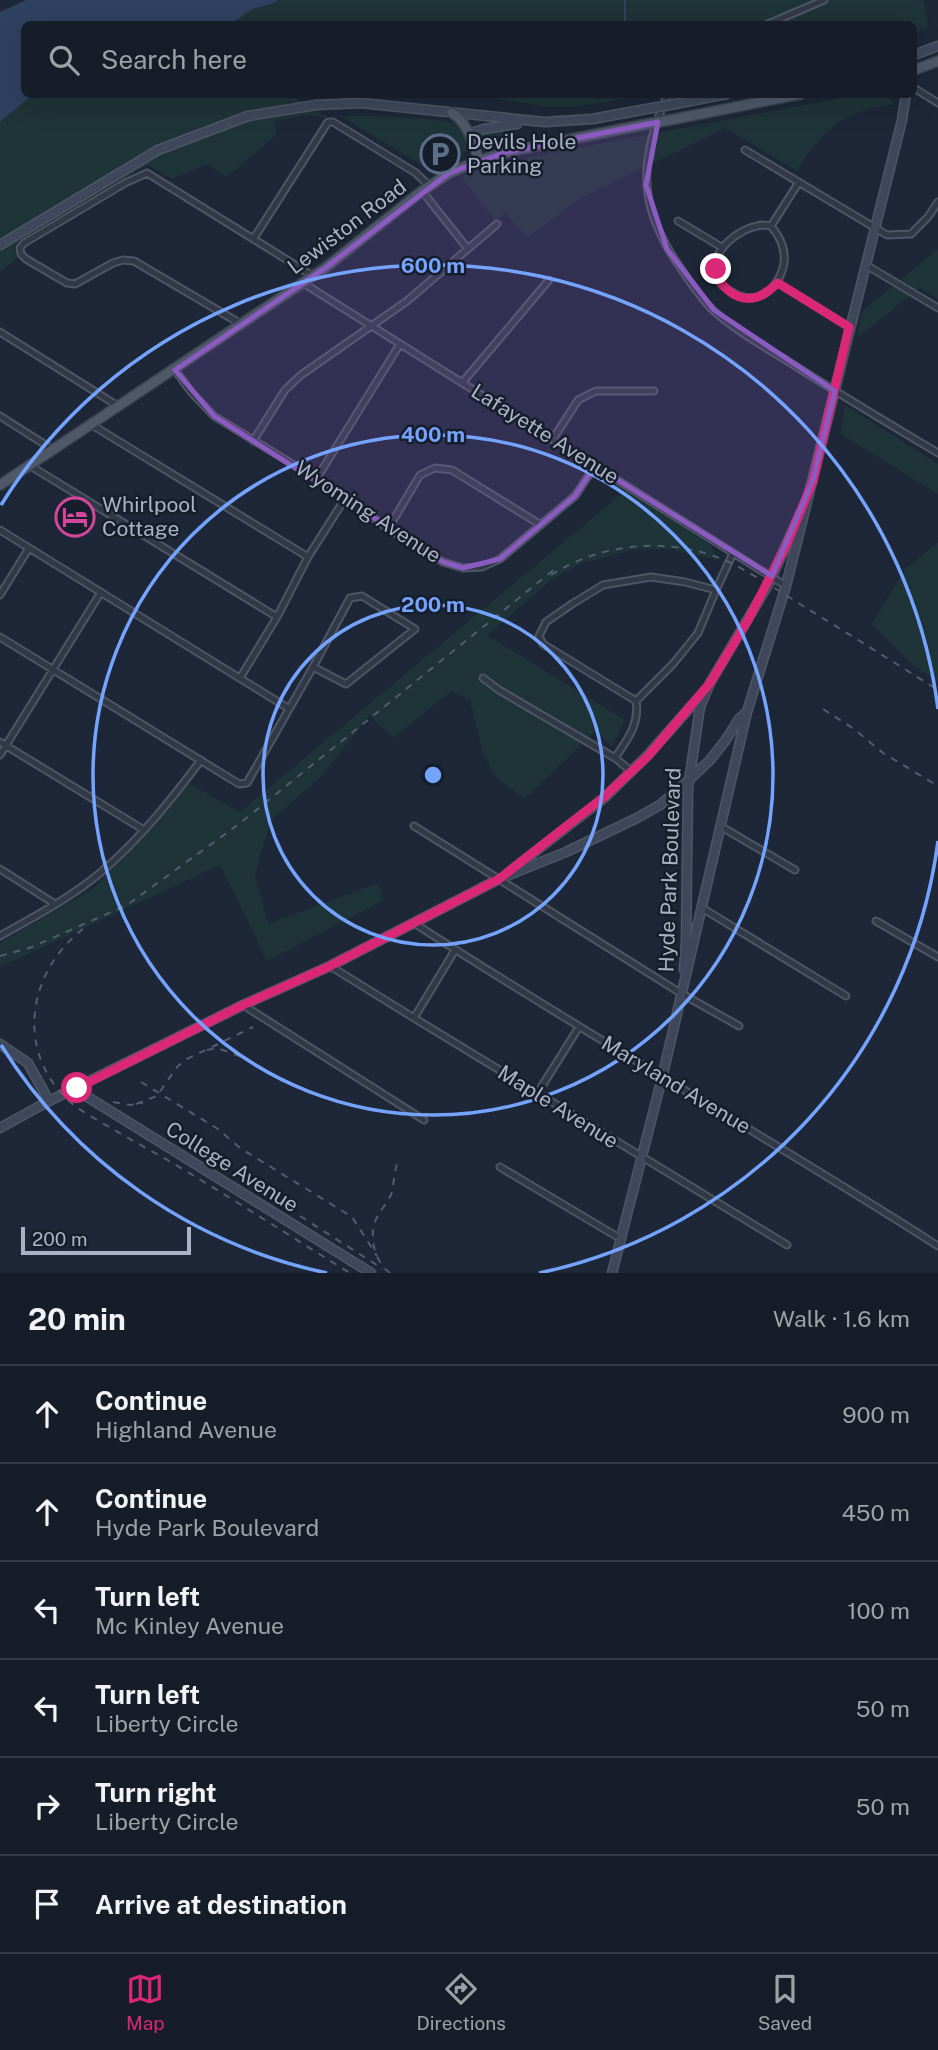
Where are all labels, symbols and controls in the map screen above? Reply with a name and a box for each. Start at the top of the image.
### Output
search box [21,21,917,98]
icon: search [45,41,83,79]
text: Search here [101,44,247,75]
place label: Devils Hole Parking [467,129,576,178]
parking icon: Devils Hole Parking [419,133,461,175]
street label: Lewiston Road [282,174,411,279]
text: 600 m [401,253,465,278]
route end [700,253,731,284]
street label: Lafayette Avenue [467,378,624,489]
text: 400 m [401,422,465,447]
street label: Wyoming Avenue [291,455,446,568]
place label: Whirlpool Cottage [102,492,197,541]
hotel icon: Whirlpool Cottage [54,496,96,538]
text: 200 m [401,592,465,617]
centre of rings [421,763,445,787]
street label: Hyde Park Boulevard [653,767,686,973]
street label: Maryland Avenue [597,1030,755,1139]
street label: Maple Avenue [493,1060,623,1154]
route start [61,1072,92,1103]
street label: College Avenue [161,1116,303,1217]
scale bar [21,1224,191,1256]
text: 200 m [32,1228,88,1250]
text: 20 min [28,1301,126,1337]
text: Walk · 1.6 km [773,1305,910,1332]
text: Continue [95,1385,207,1416]
icon: ahead [28,1395,66,1433]
text: 900 m [842,1401,910,1428]
text: Highland Avenue [95,1416,277,1443]
text: Continue [95,1483,207,1514]
icon: ahead [28,1493,66,1531]
text: 450 m [841,1499,910,1526]
text: Hyde Park Boulevard [95,1514,319,1541]
text: Turn left [95,1581,200,1612]
icon: left [28,1591,66,1629]
text: 100 m [847,1597,910,1624]
text: Mc Kinley Avenue [95,1612,284,1639]
text: Turn left [95,1679,200,1710]
icon: left [28,1689,66,1727]
text: 50 m [856,1695,910,1722]
text: Liberty Circle [95,1710,239,1737]
text: Turn right [95,1777,217,1808]
icon: right [28,1787,66,1825]
text: 50 m [856,1793,910,1820]
text: Liberty Circle [95,1808,239,1835]
icon: arrive [28,1885,66,1923]
text: Arrive at destination [95,1889,347,1920]
tab: Map [126,1970,165,2034]
tab: Directions [417,1970,506,2034]
tab: Saved [758,1970,812,2034]

